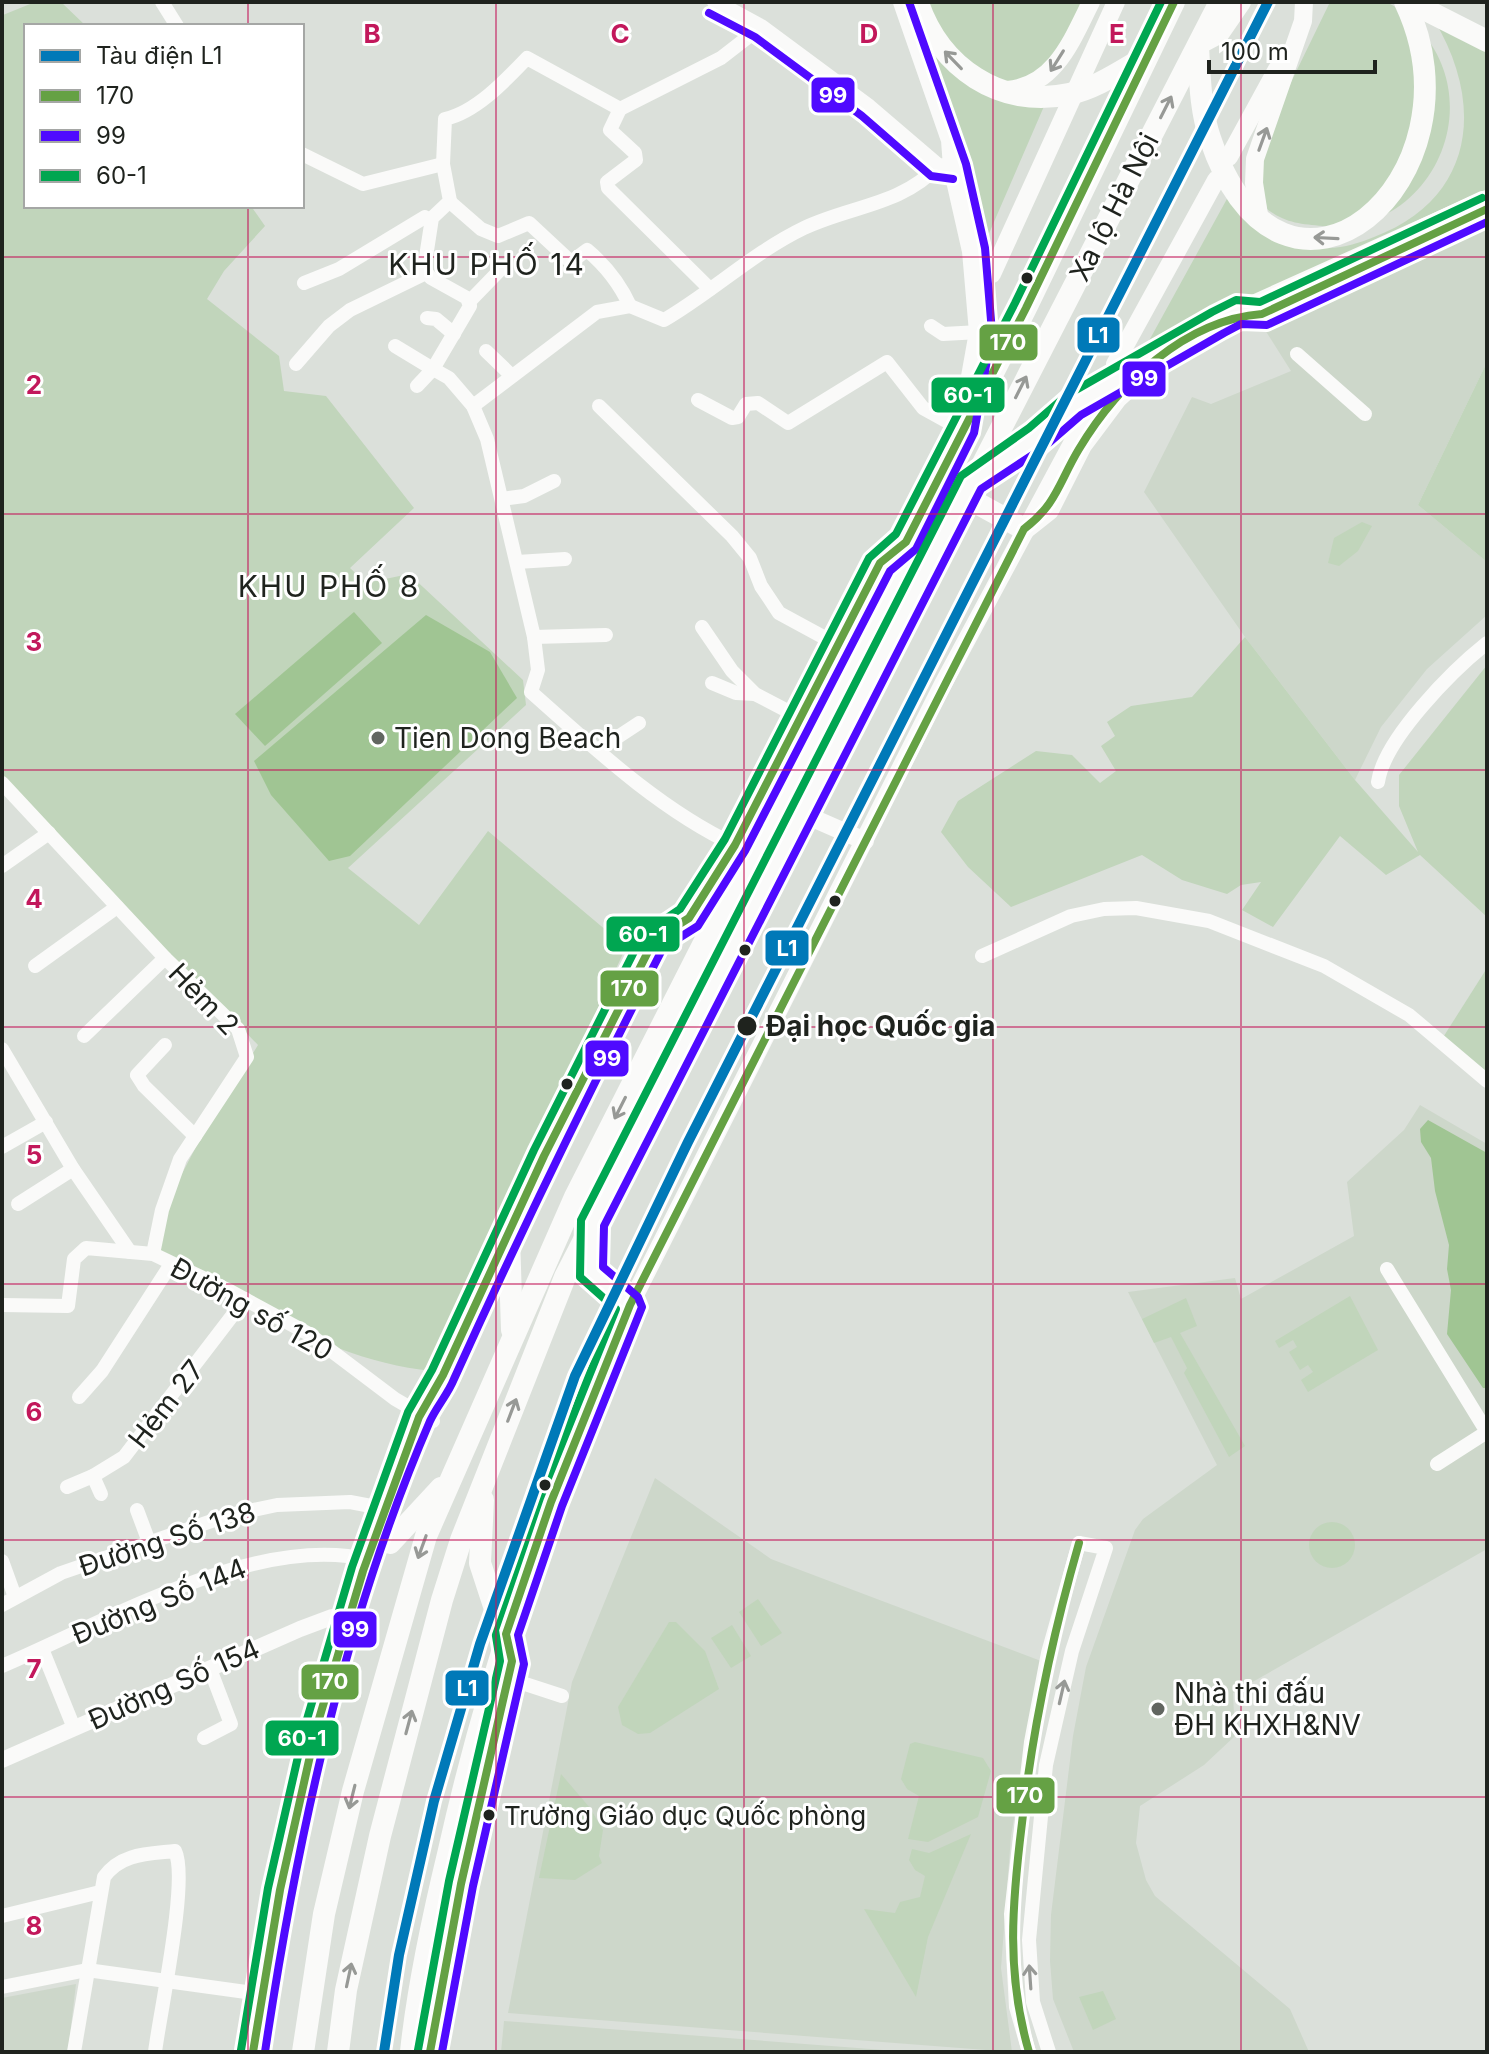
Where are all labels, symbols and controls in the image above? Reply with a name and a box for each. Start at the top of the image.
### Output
text: B [363,18,381,49]
text: C [610,18,630,49]
text: D [860,18,878,49]
text: E [1109,18,1125,49]
legend [24,24,304,208]
scale bar [1209,24,1375,74]
text: 100 m [1221,37,1289,66]
text: Tàu điện L1 [96,41,223,70]
one-way arrow [943,50,962,70]
one-way arrow [1049,50,1066,72]
line badge: 99 [810,76,856,114]
text: 170 [96,81,134,110]
text: 99 [819,82,847,108]
one-way arrow [1159,95,1175,119]
text: 99 [96,121,126,150]
street label: Xa lộ Hà Nội [1062,127,1166,287]
one-way arrow [1256,127,1271,152]
text: 60-1 [96,161,147,190]
one-way arrow [1313,230,1340,245]
district label: KHU PHỐ 14 [388,241,586,282]
unlabelled marker [1019,270,1035,286]
line badge: L1 [1076,316,1121,354]
text: L1 [1088,322,1108,348]
line badge: 170 [978,323,1039,362]
text: 170 [990,329,1026,355]
line badge: 99 [1121,360,1167,398]
text: 99 [1130,365,1158,391]
text: 2 [26,369,42,400]
line badge: 60-1 [930,376,1006,414]
one-way arrow [1013,376,1029,399]
text: 60-1 [944,382,992,408]
district label: KHU PHỐ 8 [238,563,420,604]
text: 3 [26,626,42,657]
place label: Tien Dong Beach [394,721,621,755]
marker: Tien Dong Beach [369,729,387,747]
text: 4 [25,883,43,914]
unlabelled marker [827,893,843,909]
line badge: 60-1 [605,915,681,953]
text: 60-1 [619,921,667,947]
line badge: L1 [764,929,810,967]
text: L1 [777,935,797,961]
unlabelled marker [737,942,753,958]
street label: Hẻm 2 [162,956,246,1042]
line badge: 170 [599,969,660,1008]
text: 170 [611,975,647,1001]
place label: Đại học Quốc gia [766,1009,995,1043]
marker: Đại học Quốc gia [735,1014,759,1038]
line badge: 99 [584,1039,630,1078]
text: 99 [593,1045,621,1071]
unlabelled marker [559,1076,575,1092]
one-way arrow [612,1095,628,1119]
text: 5 [26,1139,42,1170]
street label: Đường số 120 [165,1250,339,1368]
street label: Hẻm 27 [121,1353,211,1455]
text: 6 [26,1396,42,1427]
one-way arrow [506,1398,520,1423]
unlabelled marker [537,1477,553,1493]
street label: Đường Số 138 [74,1494,260,1584]
one-way arrow [414,1534,429,1559]
street label: Đường Số 144 [67,1551,251,1651]
line badge: 99 [332,1610,378,1649]
text: 99 [341,1616,369,1642]
street label: Đường Số 154 [83,1631,265,1737]
text: 7 [26,1653,42,1684]
line badge: 170 [300,1663,360,1701]
text: 170 [312,1668,348,1694]
line badge: L1 [444,1669,490,1707]
text: L1 [457,1675,477,1701]
place label: Nhà thi đấu ĐH KHXH&NV [1174,1676,1361,1742]
one-way arrow [1055,1679,1070,1705]
marker: Nhà thi đấu ĐH KHXH&NV [1149,1700,1167,1718]
one-way arrow [403,1710,418,1735]
line badge: 60-1 [264,1719,340,1757]
text: 60-1 [278,1725,326,1751]
line badge: 170 [995,1776,1056,1815]
text: 170 [1007,1782,1043,1808]
one-way arrow [343,1783,358,1809]
place label: Trường Giáo dục Quốc phòng [504,1800,866,1831]
marker: Trường Giáo dục Quốc phòng [481,1807,497,1823]
text: 8 [26,1910,42,1941]
one-way arrow [342,1963,357,1988]
one-way arrow [1022,1964,1037,1991]

